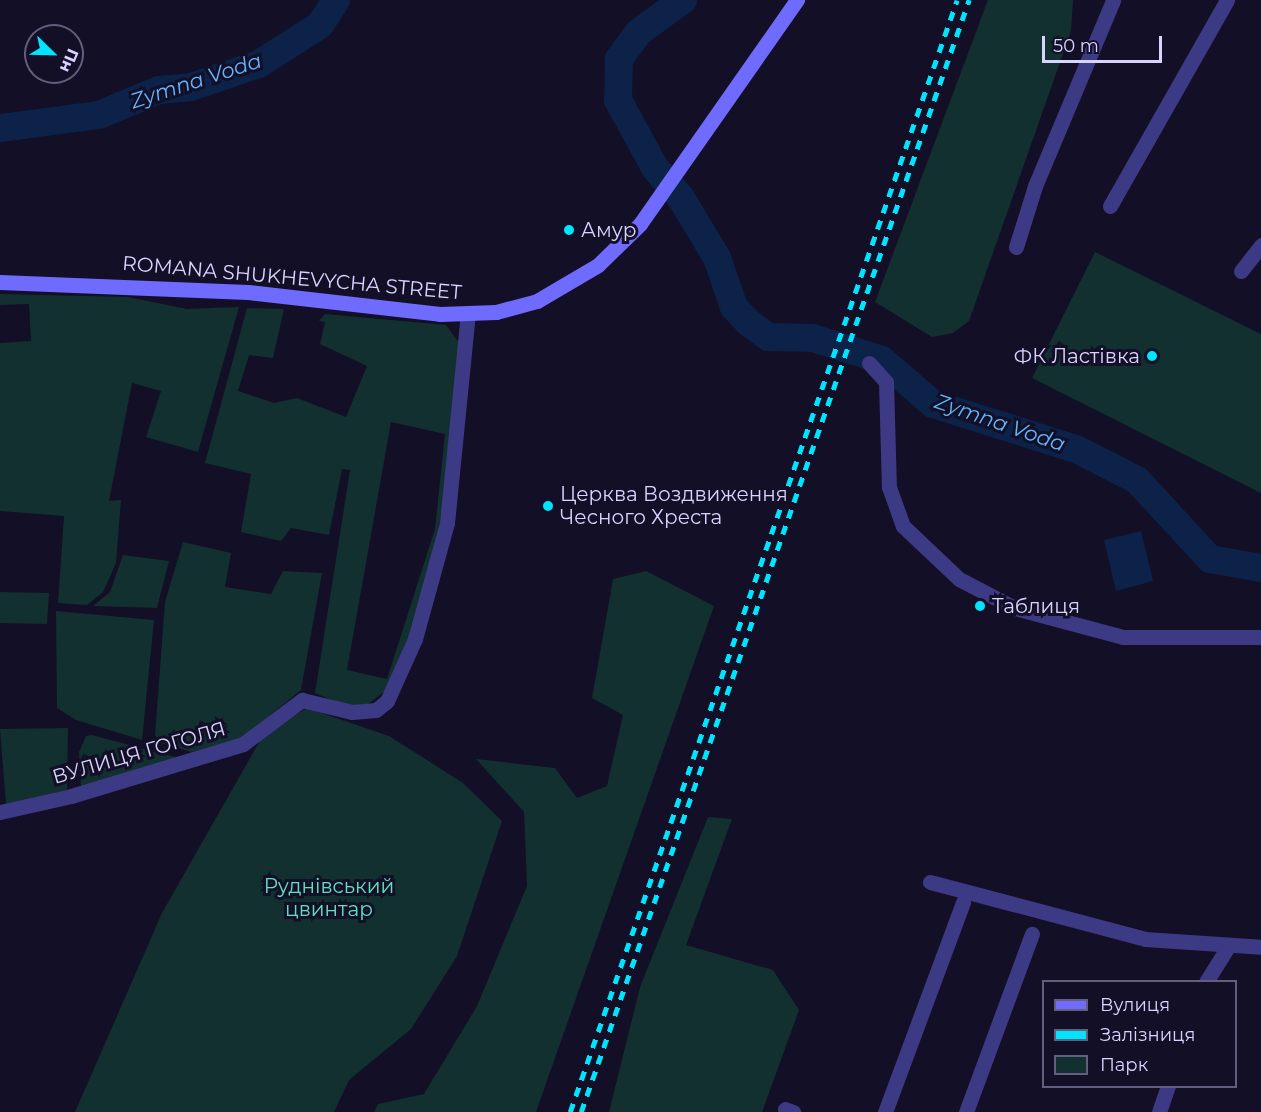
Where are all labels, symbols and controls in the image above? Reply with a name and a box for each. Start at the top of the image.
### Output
north arrow [24,24,84,84]
scale bar [1045,24,1165,62]
text: 50 m [1053,35,1099,57]
text: Пн [56,46,83,75]
water label: Zymna Voda [127,48,265,114]
place label: Амур [581,218,637,242]
marker: Амур [562,223,576,237]
street label: ROMANA SHUKHEVYCHA STREET [121,251,463,305]
place label: ФК Ластівка [1014,344,1140,368]
marker: ФК Ластівка [1145,349,1159,363]
water label: Zymna Voda [931,389,1069,457]
place label: Церква Воздвиження Чесного Хреста [560,482,788,529]
marker: Церква Воздвиження Чесного Хреста [541,499,555,513]
place label: Таблиця [992,594,1080,618]
marker: Таблиця [973,599,987,613]
street label: ВУЛИЦЯ ГОГОЛЯ [50,717,228,789]
park label: Руднівський цвинтар [264,875,394,922]
legend [1042,980,1237,1088]
text: Вулиця [1100,994,1170,1016]
text: Залізниця [1100,1024,1195,1046]
text: Парк [1100,1054,1148,1076]

